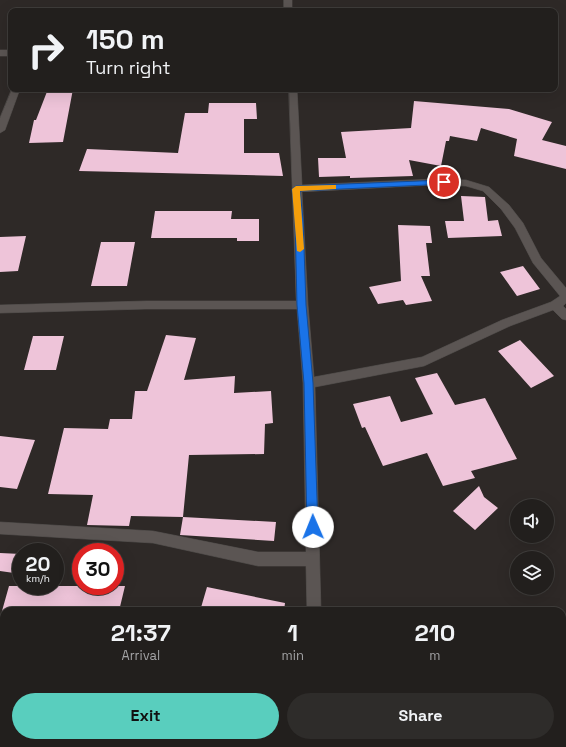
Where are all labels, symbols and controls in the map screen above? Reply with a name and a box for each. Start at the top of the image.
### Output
text: 150 m [86,21,165,57]
icon: right [20,24,72,76]
text: Turn right [86,56,170,79]
pin [427,165,461,199]
icon: arrive [433,171,455,193]
map controls [510,499,554,595]
button: sound [510,499,554,543]
position arrow [292,506,334,548]
speed limit sign: 30 [72,543,124,595]
text: 20 [26,551,50,577]
button: layers [510,551,554,595]
text: km/h [26,572,50,585]
text: 21:37 [111,617,171,648]
text: 1 [287,617,298,648]
text: 210 [415,617,455,648]
text: Arrival [121,647,160,664]
text: min [282,647,304,664]
text: m [429,647,441,664]
button: Exit [12,693,279,739]
button: Share [287,693,554,739]

